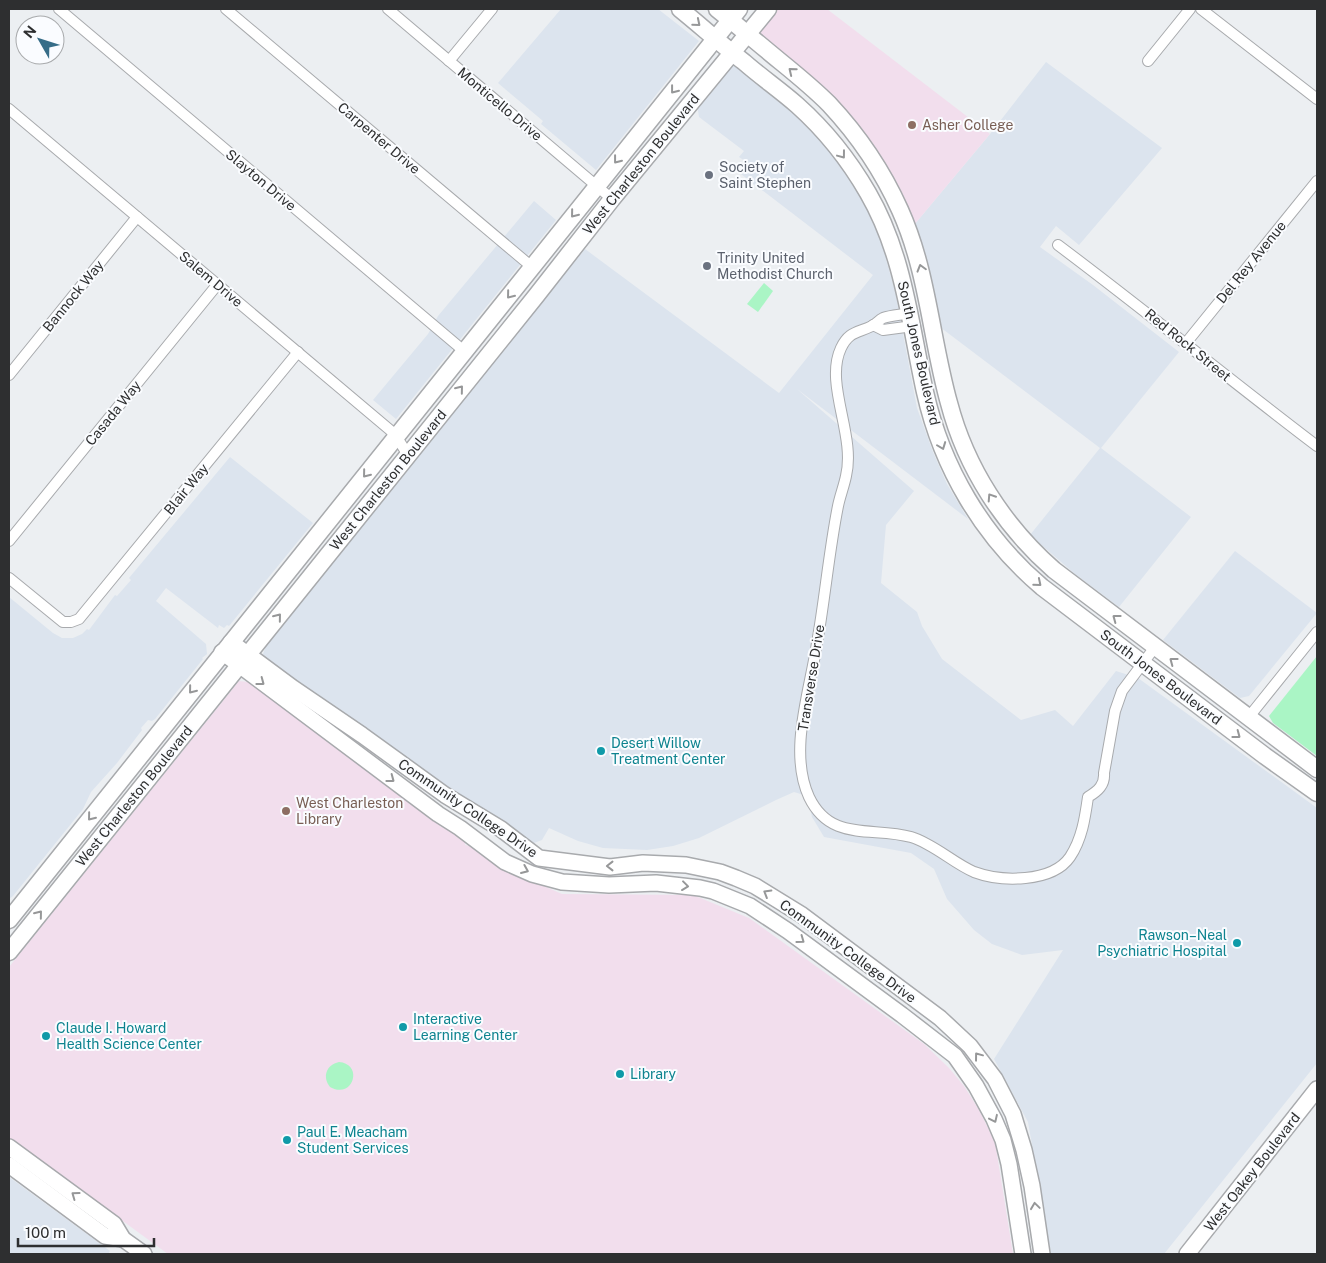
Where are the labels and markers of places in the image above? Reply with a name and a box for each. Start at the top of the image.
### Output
place label: Asher College [922,117,1014,133]
marker: Asher College [906,119,918,131]
place label: Society of Saint Stephen [719,159,811,191]
marker: Society of Saint Stephen [703,169,715,181]
place label: Trinity United Methodist Church [717,250,833,282]
marker: Trinity United Methodist Church [701,260,713,272]
place label: Desert Willow Treatment Center [611,735,726,767]
marker: Desert Willow Treatment Center [595,745,607,757]
place label: West Charleston Library [296,795,403,827]
marker: West Charleston Library [280,805,292,817]
place label: Rawson–Neal Psychiatric Hospital [1097,927,1227,959]
marker: Rawson–Neal Psychiatric Hospital [1231,937,1243,949]
place label: Interactive Learning Center [413,1011,518,1043]
place label: Claude I. Howard Health Science Center [56,1020,202,1052]
marker: Interactive Learning Center [397,1021,409,1033]
marker: Claude I. Howard Health Science Center [40,1030,52,1042]
place label: Library [630,1066,677,1082]
marker: Library [614,1068,626,1080]
place label: Paul E. Meacham Student Services [297,1124,409,1156]
marker: Paul E. Meacham Student Services [281,1134,293,1146]

